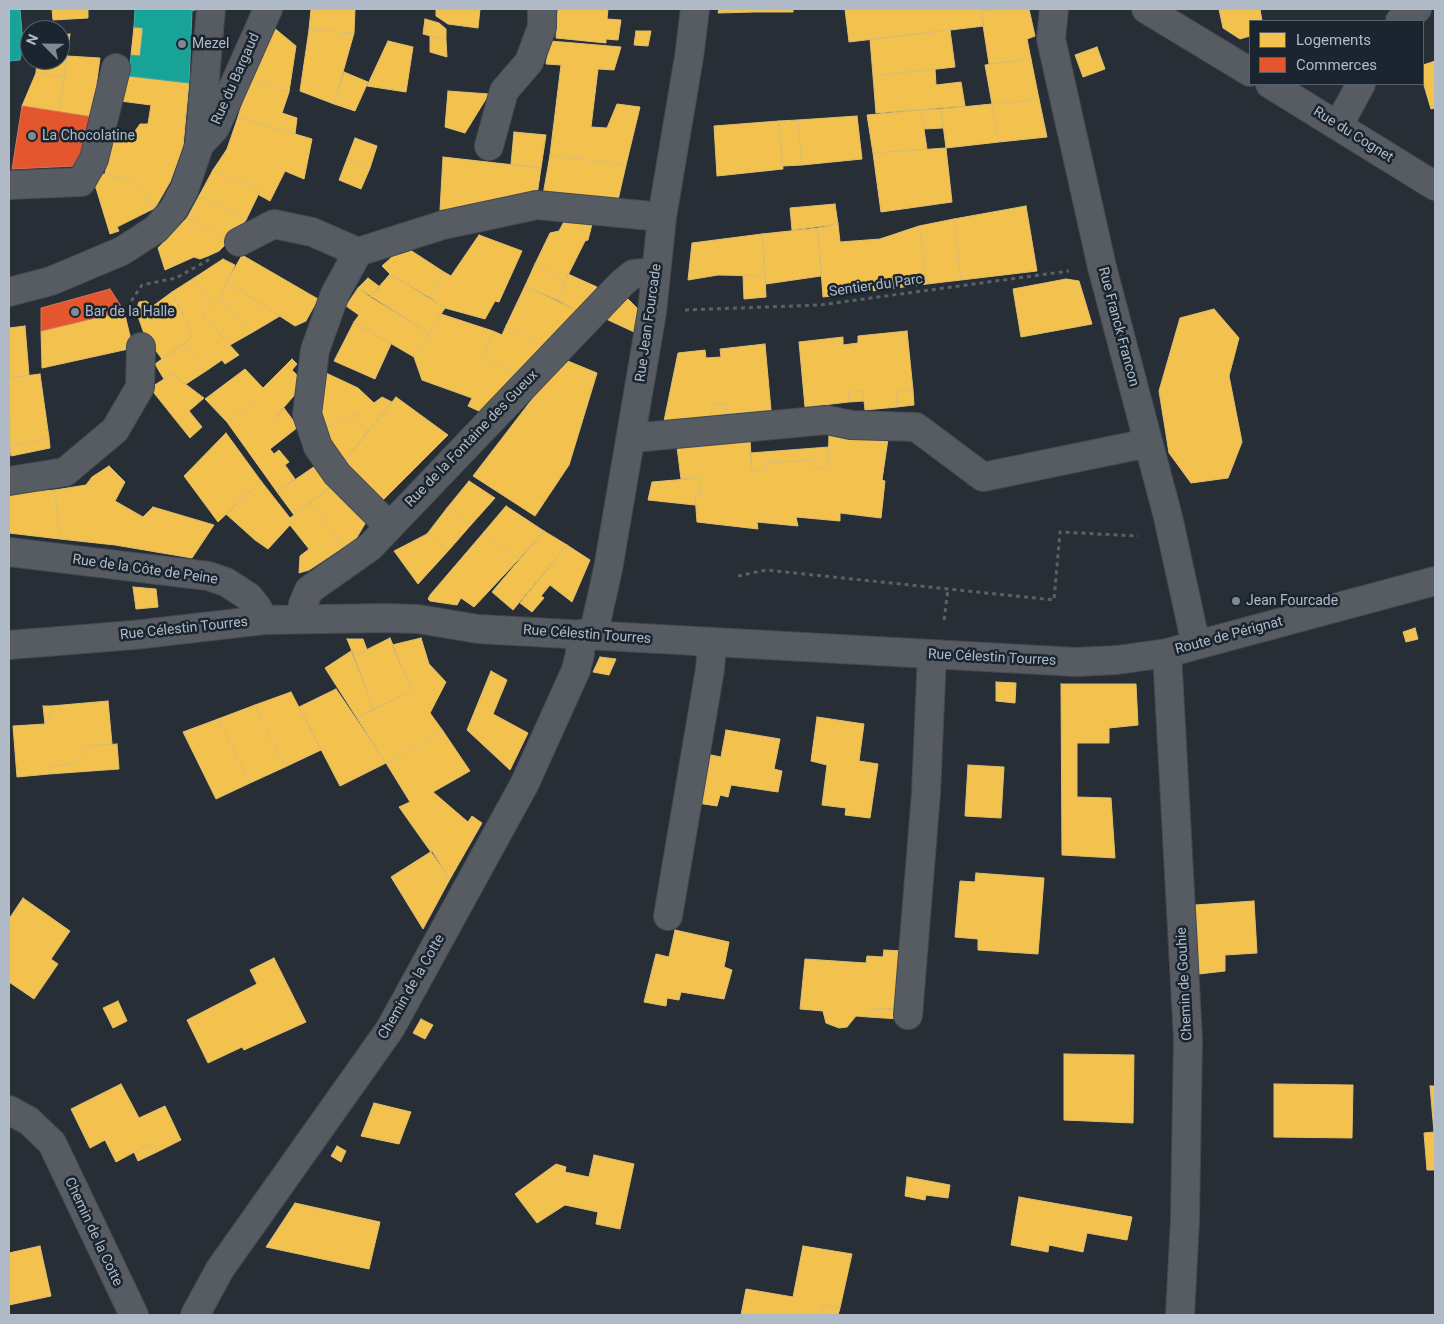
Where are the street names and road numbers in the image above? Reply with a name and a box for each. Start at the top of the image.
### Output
street label: Rue du Bargaud [208,31,264,127]
street label: Rue du Cognet [1310,104,1396,166]
street label: Rue Jean Fourcade [632,263,666,383]
street label: Rue Franck Francon [1094,265,1142,389]
street label: Sentier du Parc [828,271,924,301]
street label: Rue de la Fontaine des Gueux [402,367,542,511]
street label: Rue de la Côte de Peine [71,551,219,589]
street label: Rue Célestin Tourres [119,614,249,644]
street label: Route de Pérignat [1173,614,1285,658]
street label: Rue Célestin Tourres [522,622,652,648]
street label: Rue Célestin Tourres [927,646,1057,670]
street label: Chemin de Gouhie [1174,927,1196,1041]
street label: Chemin de la Cotte [375,932,449,1042]
street label: Chemin de la Cotte [60,1175,126,1289]

